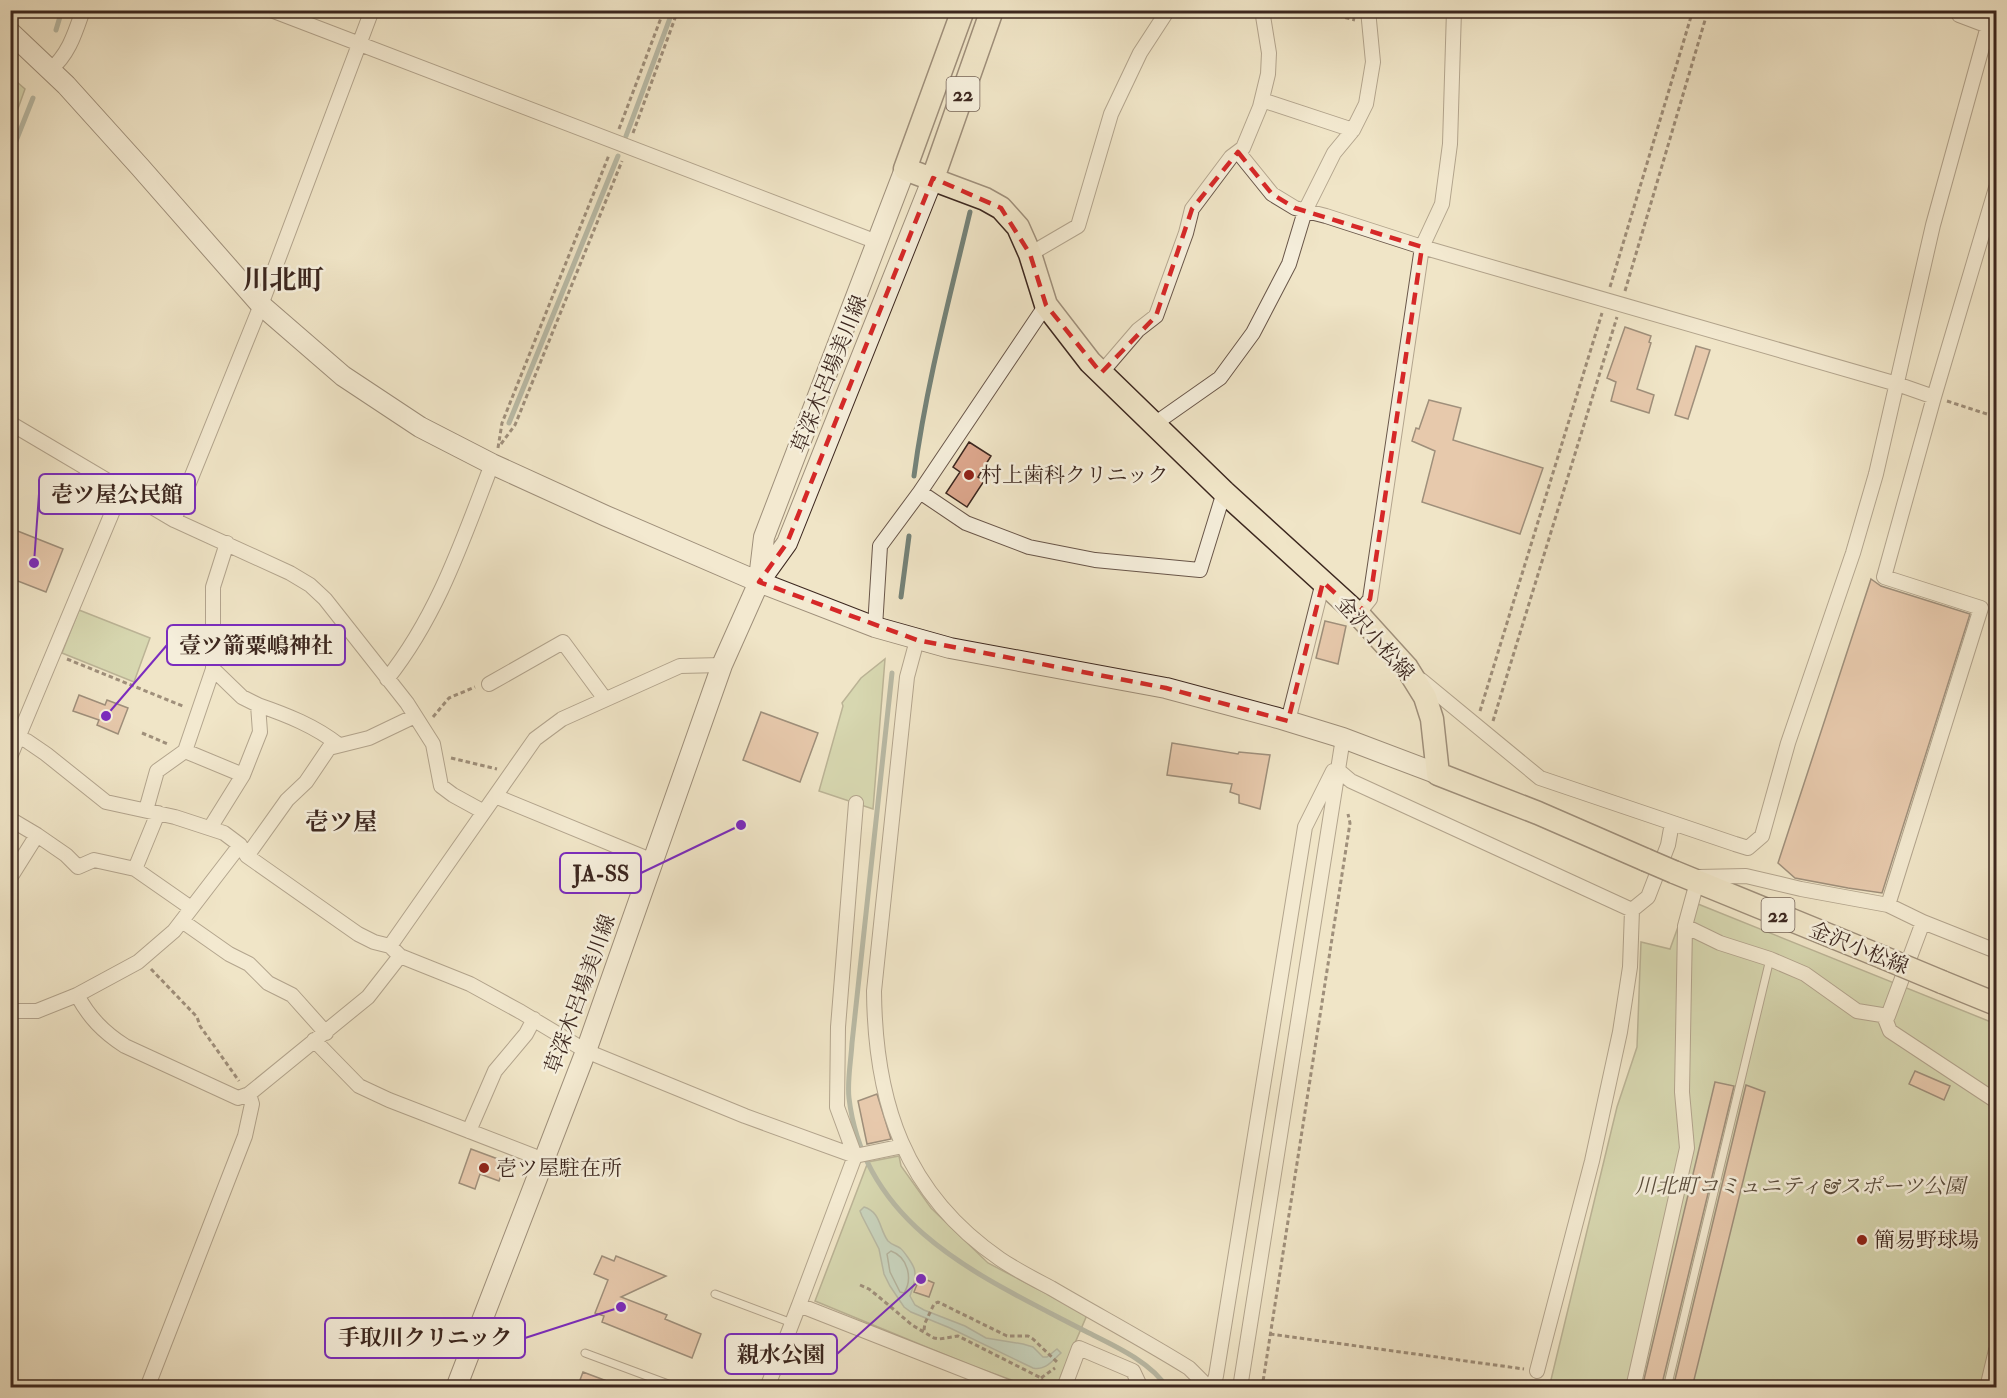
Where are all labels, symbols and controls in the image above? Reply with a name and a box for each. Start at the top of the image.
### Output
road number: 22 [946,77,980,111]
district label: 川北町 [243,264,324,297]
street label: 草深木呂場美川線 [785,291,873,457]
place label: 村上歯科クリニック [981,462,1169,489]
marker: 村上歯科クリニック [962,468,976,482]
callout: 壱ツ屋公民館 [39,474,195,514]
text: 壱ツ屋公民館 [51,481,183,509]
street label: 金沢小松線 [1329,590,1420,686]
callout: 壹ツ箭粟嶋神社 [167,625,345,665]
text: 壹ツ箭粟嶋神社 [179,632,333,660]
district label: 壱ツ屋 [305,807,377,838]
callout: JA-SS [560,853,641,893]
text: JA-SS [572,860,629,889]
road number: 22 [1762,898,1794,932]
street label: 草深木呂場美川線 [539,911,622,1078]
street label: 金沢小松線 [1805,916,1913,981]
place label: 壱ツ屋駐在所 [496,1155,622,1182]
marker: 壱ツ屋駐在所 [477,1161,491,1175]
park label: 川北町コミュニティ&スポーツ公園 [1635,1173,1968,1200]
place label: 簡易野球場 [1874,1227,1979,1254]
marker: 簡易野球場 [1855,1233,1869,1247]
callout: 手取川クリニック [325,1318,525,1358]
text: 手取川クリニック [338,1324,512,1352]
callout: 親水公園 [725,1334,837,1374]
text: 親水公園 [737,1341,825,1369]

